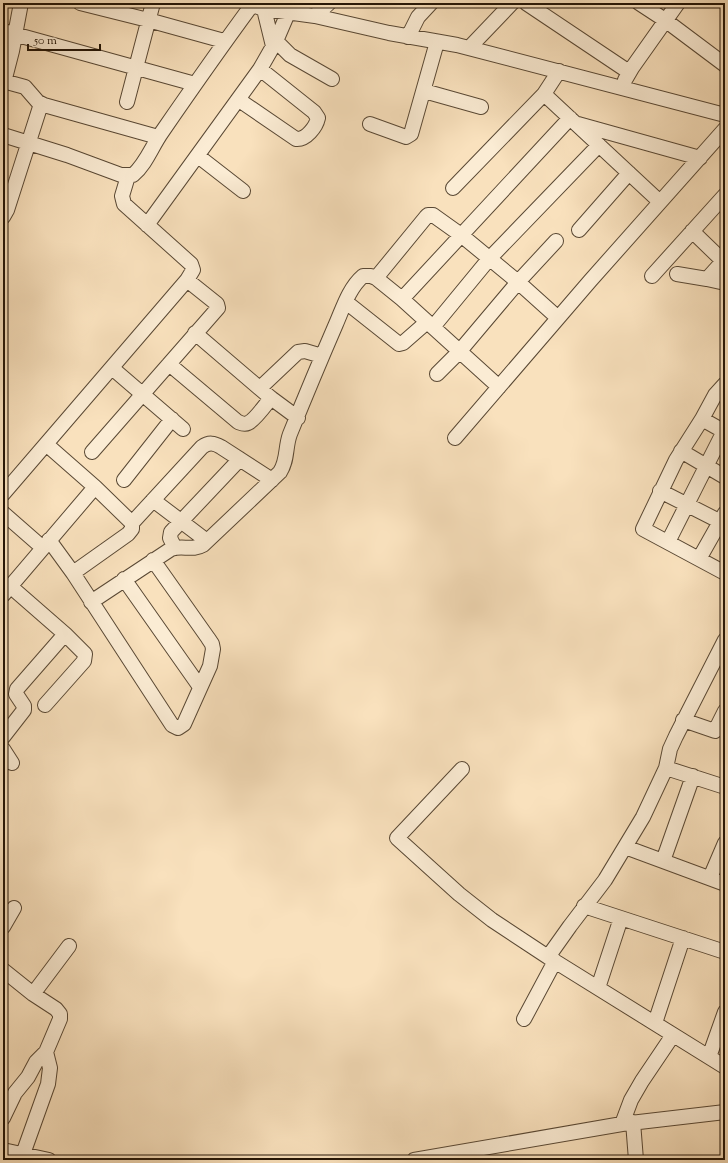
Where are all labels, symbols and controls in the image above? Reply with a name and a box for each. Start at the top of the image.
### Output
scale bar [28,26,100,52]
text: 50 m [33,32,57,50]

